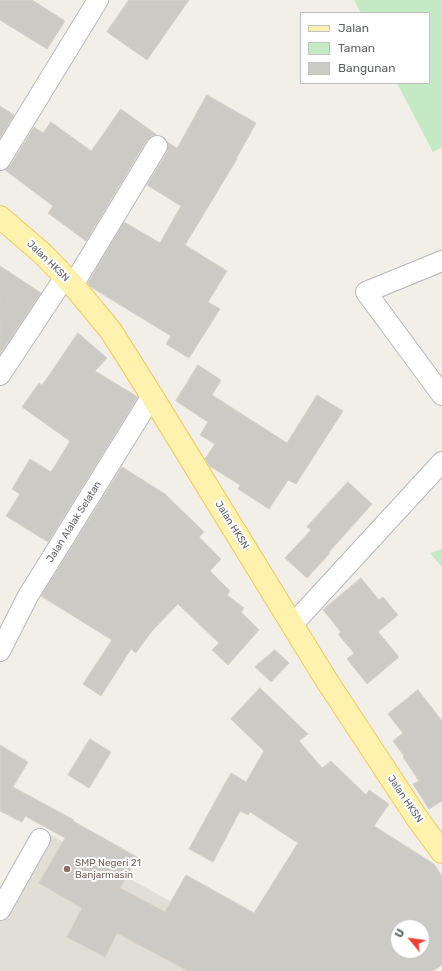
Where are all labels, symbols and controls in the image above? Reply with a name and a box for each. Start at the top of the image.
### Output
legend [300,12,430,84]
text: Jalan [338,21,369,35]
text: Taman [338,41,375,55]
text: Bangunan [338,61,395,75]
street label: Jalan HKSN [24,238,72,284]
street label: Jalan Alalak Selatan [44,479,104,565]
street label: Jalan HKSN [212,499,252,551]
street label: Jalan HKSN [385,773,425,825]
place label: SMP Negeri 21 Banjarmasin [75,857,141,880]
marker: SMP Negeri 21 Banjarmasin [62,864,72,874]
north arrow [390,919,430,959]
text: U [392,927,408,940]

